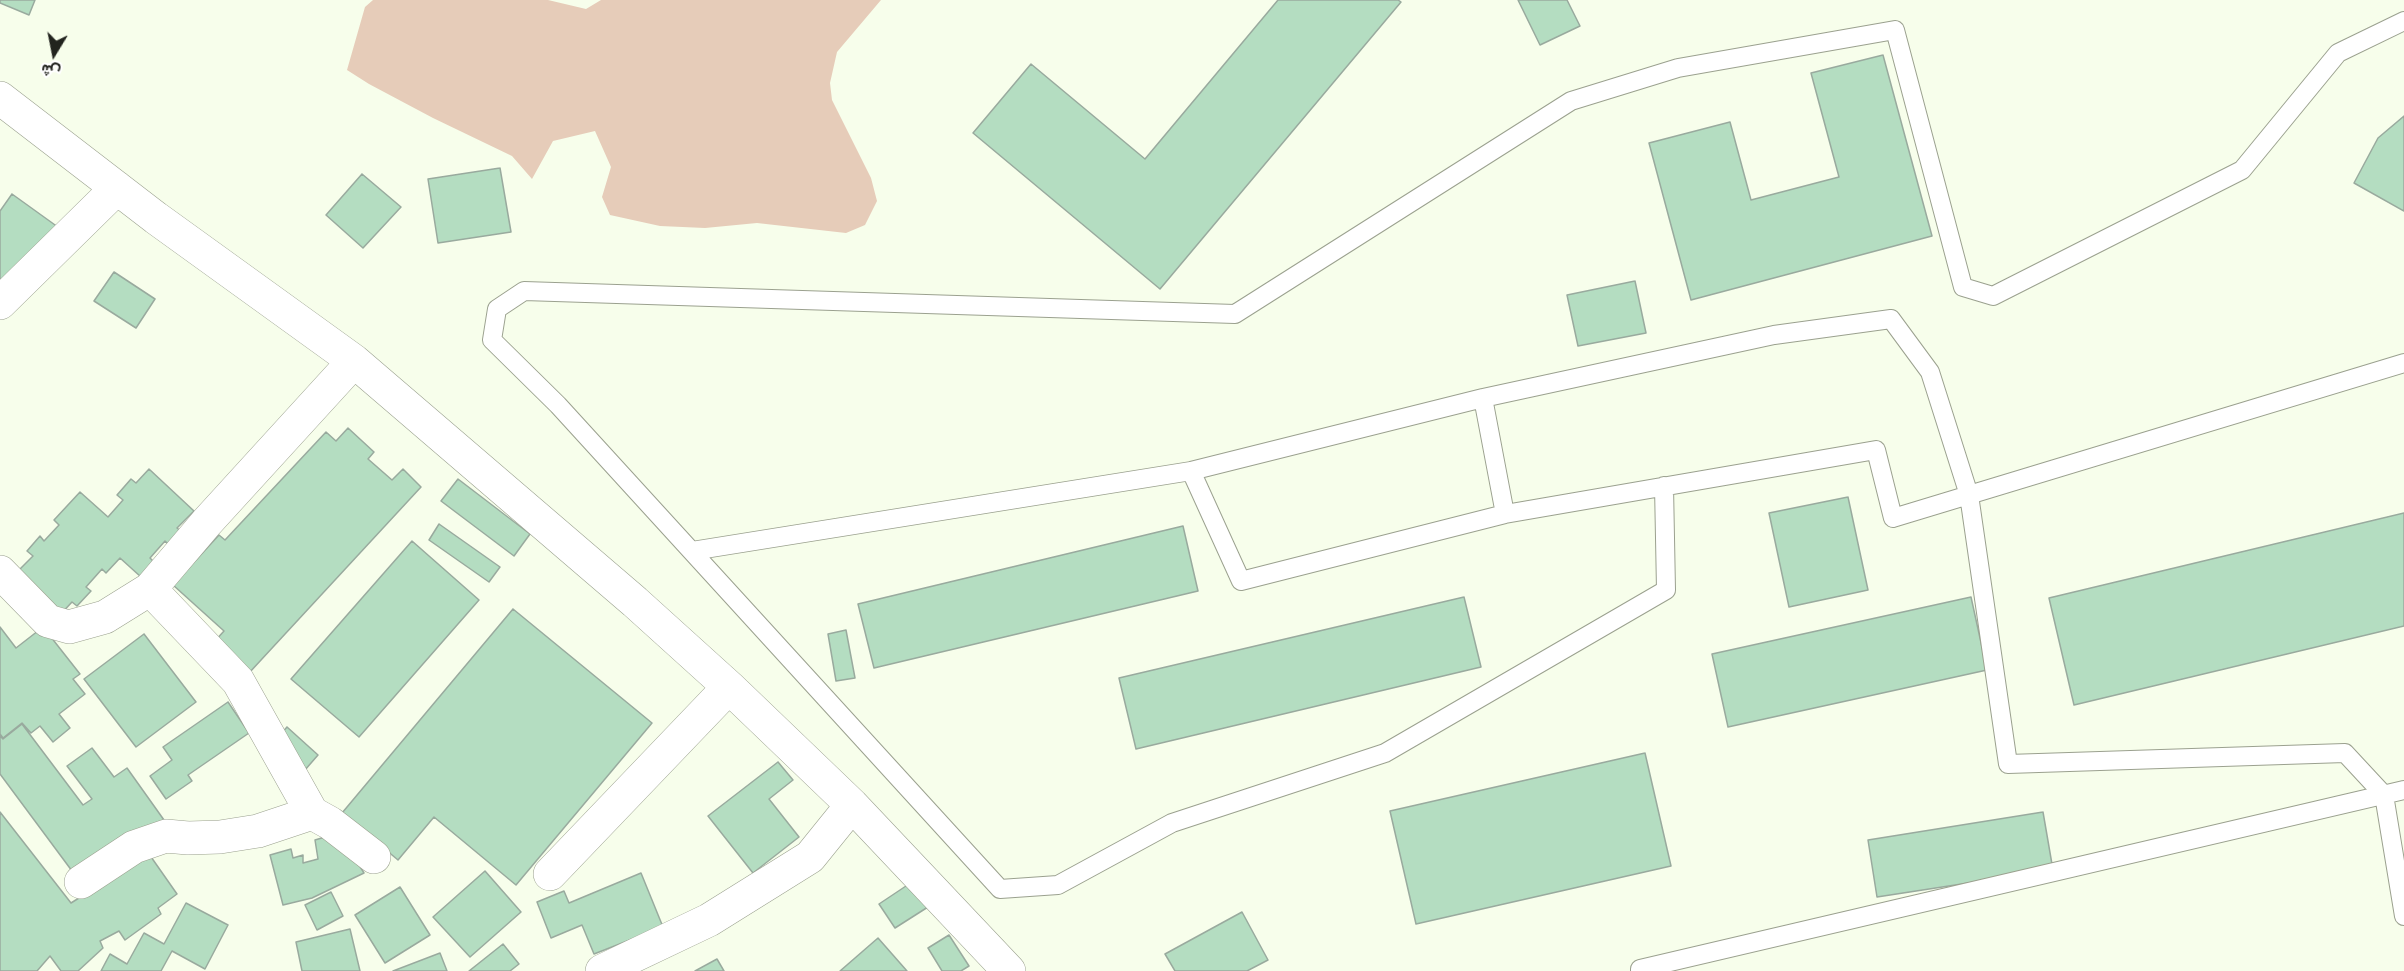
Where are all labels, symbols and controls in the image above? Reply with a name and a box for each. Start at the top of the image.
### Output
north arrow [24,24,84,84]
text: ش [40,59,62,84]

